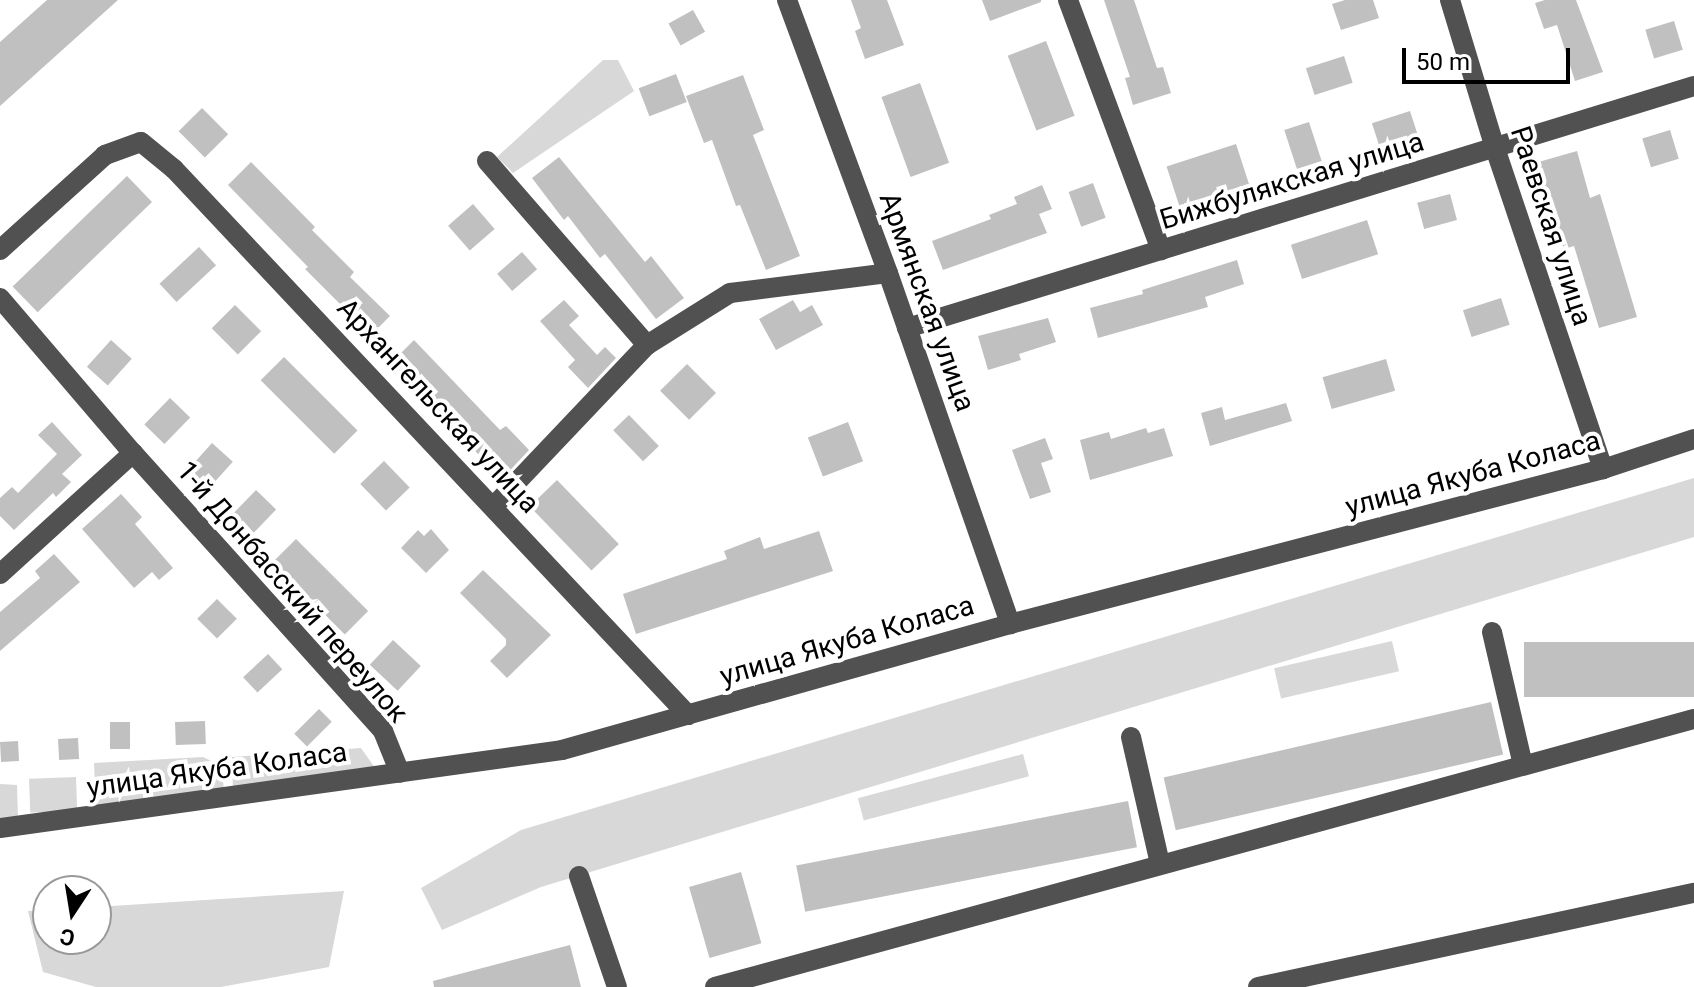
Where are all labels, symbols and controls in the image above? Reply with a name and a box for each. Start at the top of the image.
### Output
scale bar [1406,32,1574,82]
text: 50 m [1416,48,1470,76]
street label: Раевская улица [1503,122,1599,330]
street label: Бижбулякская улица [1156,125,1428,237]
street label: Армянская улица [872,188,982,416]
street label: Архангельская улица [330,292,546,520]
street label: улица Якуба Коласа [1342,424,1604,524]
street label: 1-й Донбасский переулок [169,454,415,730]
street label: улица Якуба Коласа [716,589,978,693]
street label: улица Якуба Коласа [85,735,349,805]
north arrow [32,875,112,955]
text: С [58,923,77,951]

